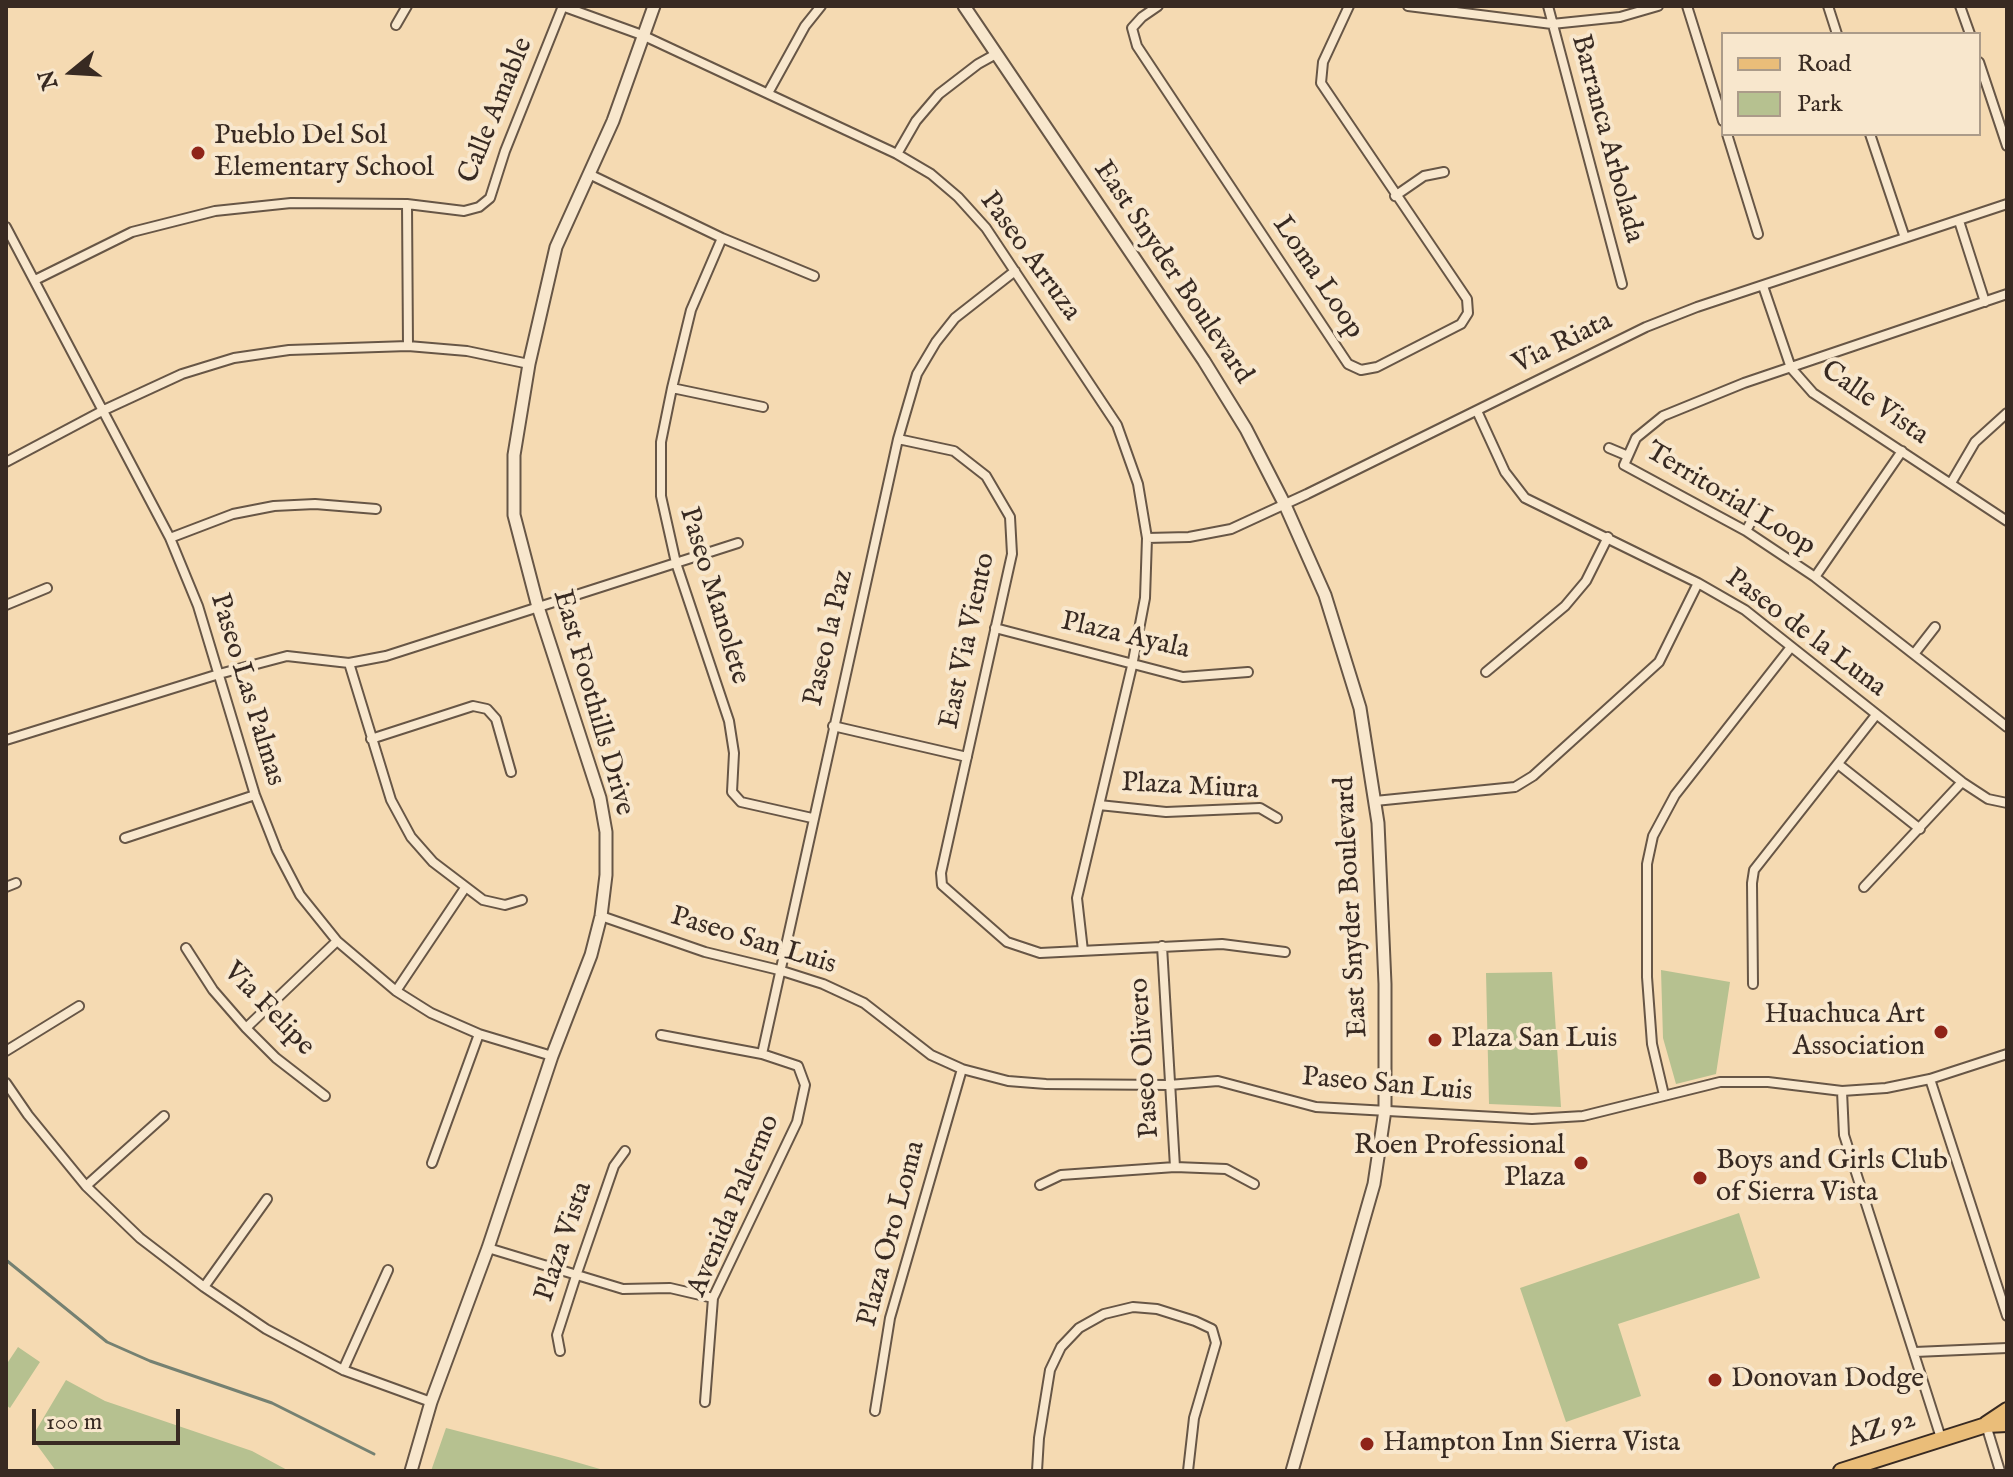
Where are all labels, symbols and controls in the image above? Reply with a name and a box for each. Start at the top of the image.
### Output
street label: Barranca Arbolada [1562,31,1650,247]
north arrow [32,32,112,112]
legend [1721,32,1981,136]
street label: Calle Amable [453,33,541,189]
text: Road [1797,49,1851,80]
text: N [33,66,65,93]
text: Park [1797,89,1843,120]
place label: Pueblo Del Sol Elementary School [214,120,434,186]
marker: Pueblo Del Sol Elementary School [189,144,207,162]
street label: East Snyder Boulevard [1085,155,1259,391]
street label: Paseo Arruza [971,186,1087,328]
street label: Loma Loop [1264,210,1370,346]
street label: Via Riata [1508,306,1618,382]
street label: Calle Vista [1814,355,1934,453]
street label: Territorial Loop [1639,436,1821,564]
street label: Paseo Manolete [670,503,756,689]
street label: East Via Viento [934,550,1004,732]
street label: Paseo de la Luna [1718,562,1892,706]
street label: Paseo la Paz [798,567,862,709]
street label: East Foothills Drive [544,586,640,820]
street label: Paseo Las Palmas [201,590,291,790]
street label: Plaza Ayala [1058,606,1192,668]
street label: Plaza Miura [1120,768,1260,808]
street label: East Snyder Boulevard [1329,776,1377,1038]
street label: Paseo San Luis [666,901,840,983]
street label: Via Felipe [215,956,321,1064]
street label: Paseo Olivero [1124,977,1168,1139]
place label: Huachuca Art Association [1764,999,1925,1065]
place label: Plaza San Luis [1451,1023,1617,1057]
marker: Huachuca Art Association [1932,1023,1950,1041]
marker: Plaza San Luis [1426,1031,1444,1049]
street label: Paseo San Luis [1300,1062,1474,1110]
street label: Avenida Palermo [682,1110,788,1302]
place label: Roen Professional Plaza [1354,1130,1565,1196]
street label: Plaza Oro Loma [852,1137,934,1331]
place label: Boys and Girls Club of Sierra Vista [1716,1145,1948,1211]
marker: Roen Professional Plaza [1572,1154,1590,1172]
marker: Boys and Girls Club of Sierra Vista [1691,1169,1709,1187]
street label: Plaza Vista [529,1178,601,1306]
place label: Donovan Dodge [1731,1363,1924,1397]
marker: Donovan Dodge [1706,1371,1724,1389]
scale bar [36,1393,184,1443]
street label: AZ 92 [1844,1403,1920,1457]
text: 100 m [46,1407,102,1438]
place label: Hampton Inn Sierra Vista [1383,1427,1680,1461]
marker: Hampton Inn Sierra Vista [1358,1435,1376,1453]

